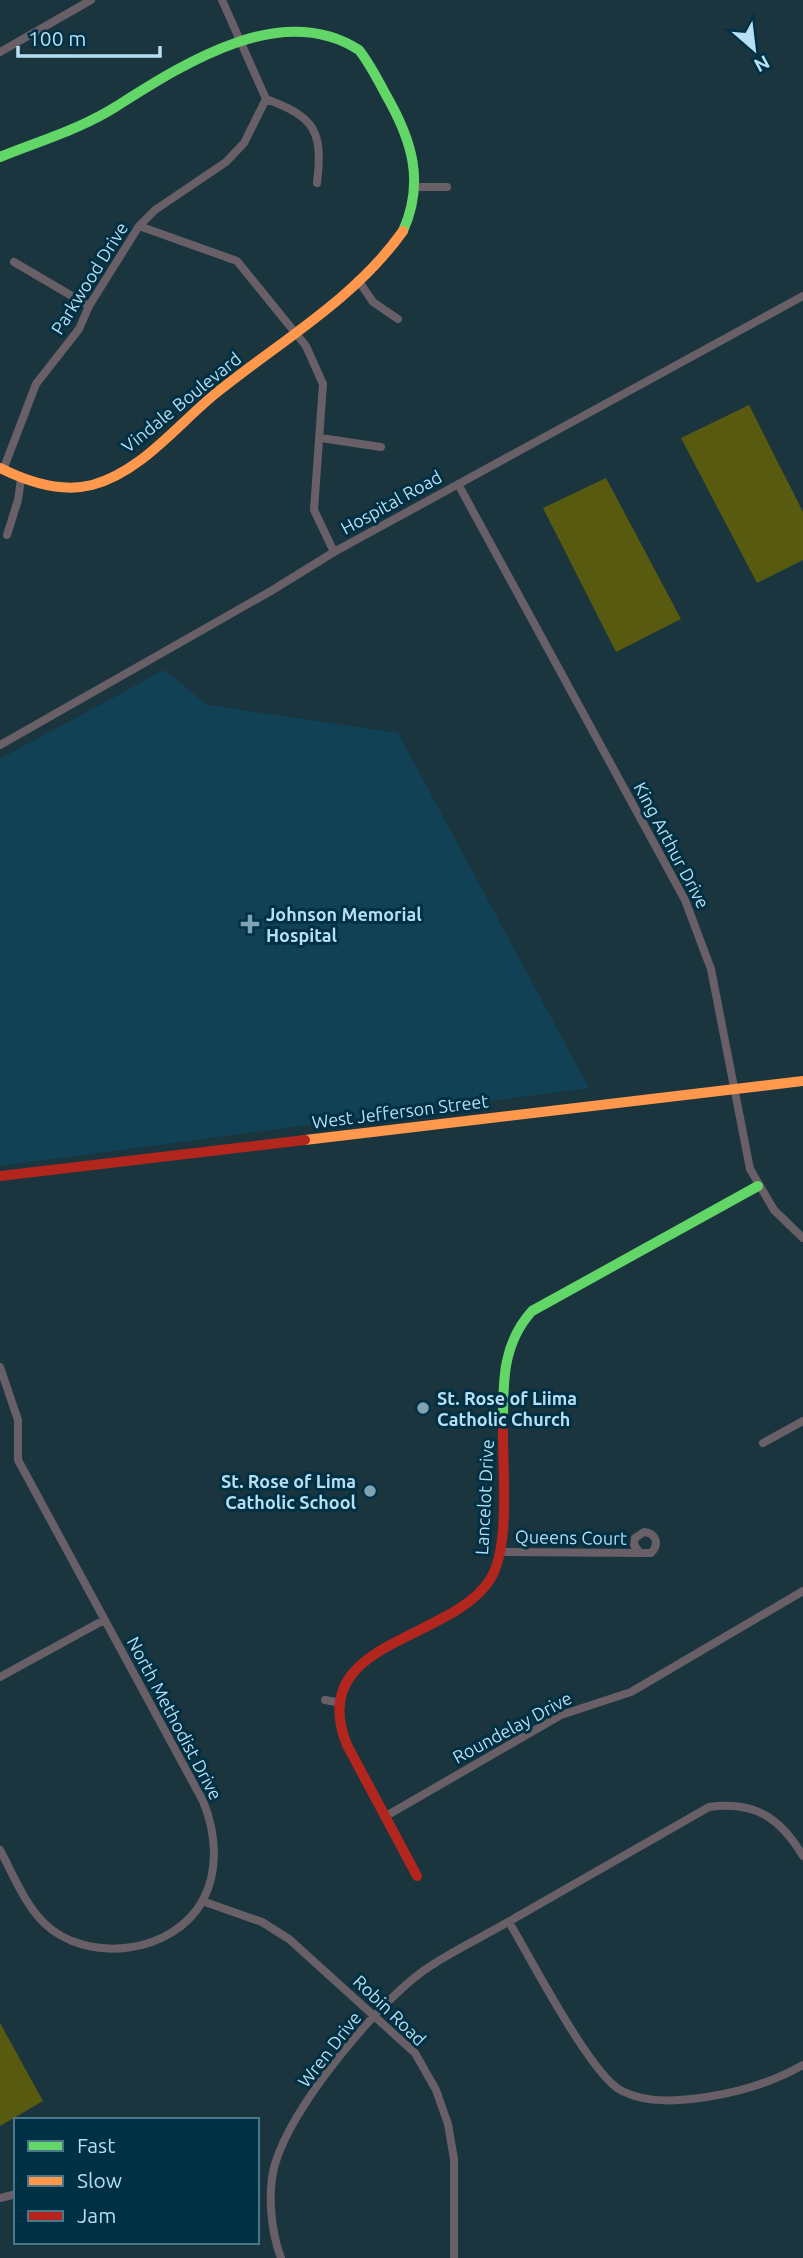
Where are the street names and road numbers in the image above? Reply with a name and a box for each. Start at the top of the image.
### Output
street label: Parkwood Drive [47,218,131,338]
street label: Vindale Boulevard [117,348,245,456]
street label: Hospital Road [337,466,445,538]
street label: King Arthur Drive [630,778,714,912]
street label: West Jefferson Street [311,1090,489,1132]
street label: Lancelot Drive [471,1439,497,1555]
street label: Queens Court [515,1526,627,1549]
street label: North Methodist Drive [124,1633,226,1803]
street label: Roundelay Drive [449,1687,575,1767]
street label: Robin Road [350,1971,430,2049]
street label: Wren Drive [293,2007,365,2091]

